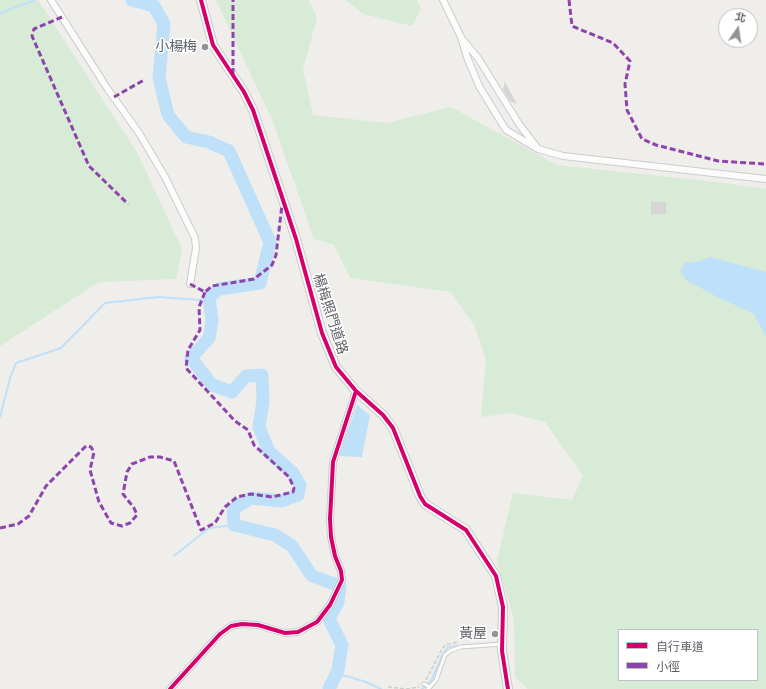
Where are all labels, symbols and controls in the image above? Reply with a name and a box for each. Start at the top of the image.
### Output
north arrow [718,8,758,48]
text: 北 [734,9,747,25]
place label: 小楊梅 [155,39,197,55]
marker: 小楊梅 [200,42,210,52]
street label: 楊梅照門道路 [309,271,351,357]
place label: 黃屋 [459,626,487,642]
marker: 黃屋 [490,629,500,639]
legend [618,629,758,681]
text: 自行車道 [656,639,704,654]
text: 小徑 [656,659,680,674]

